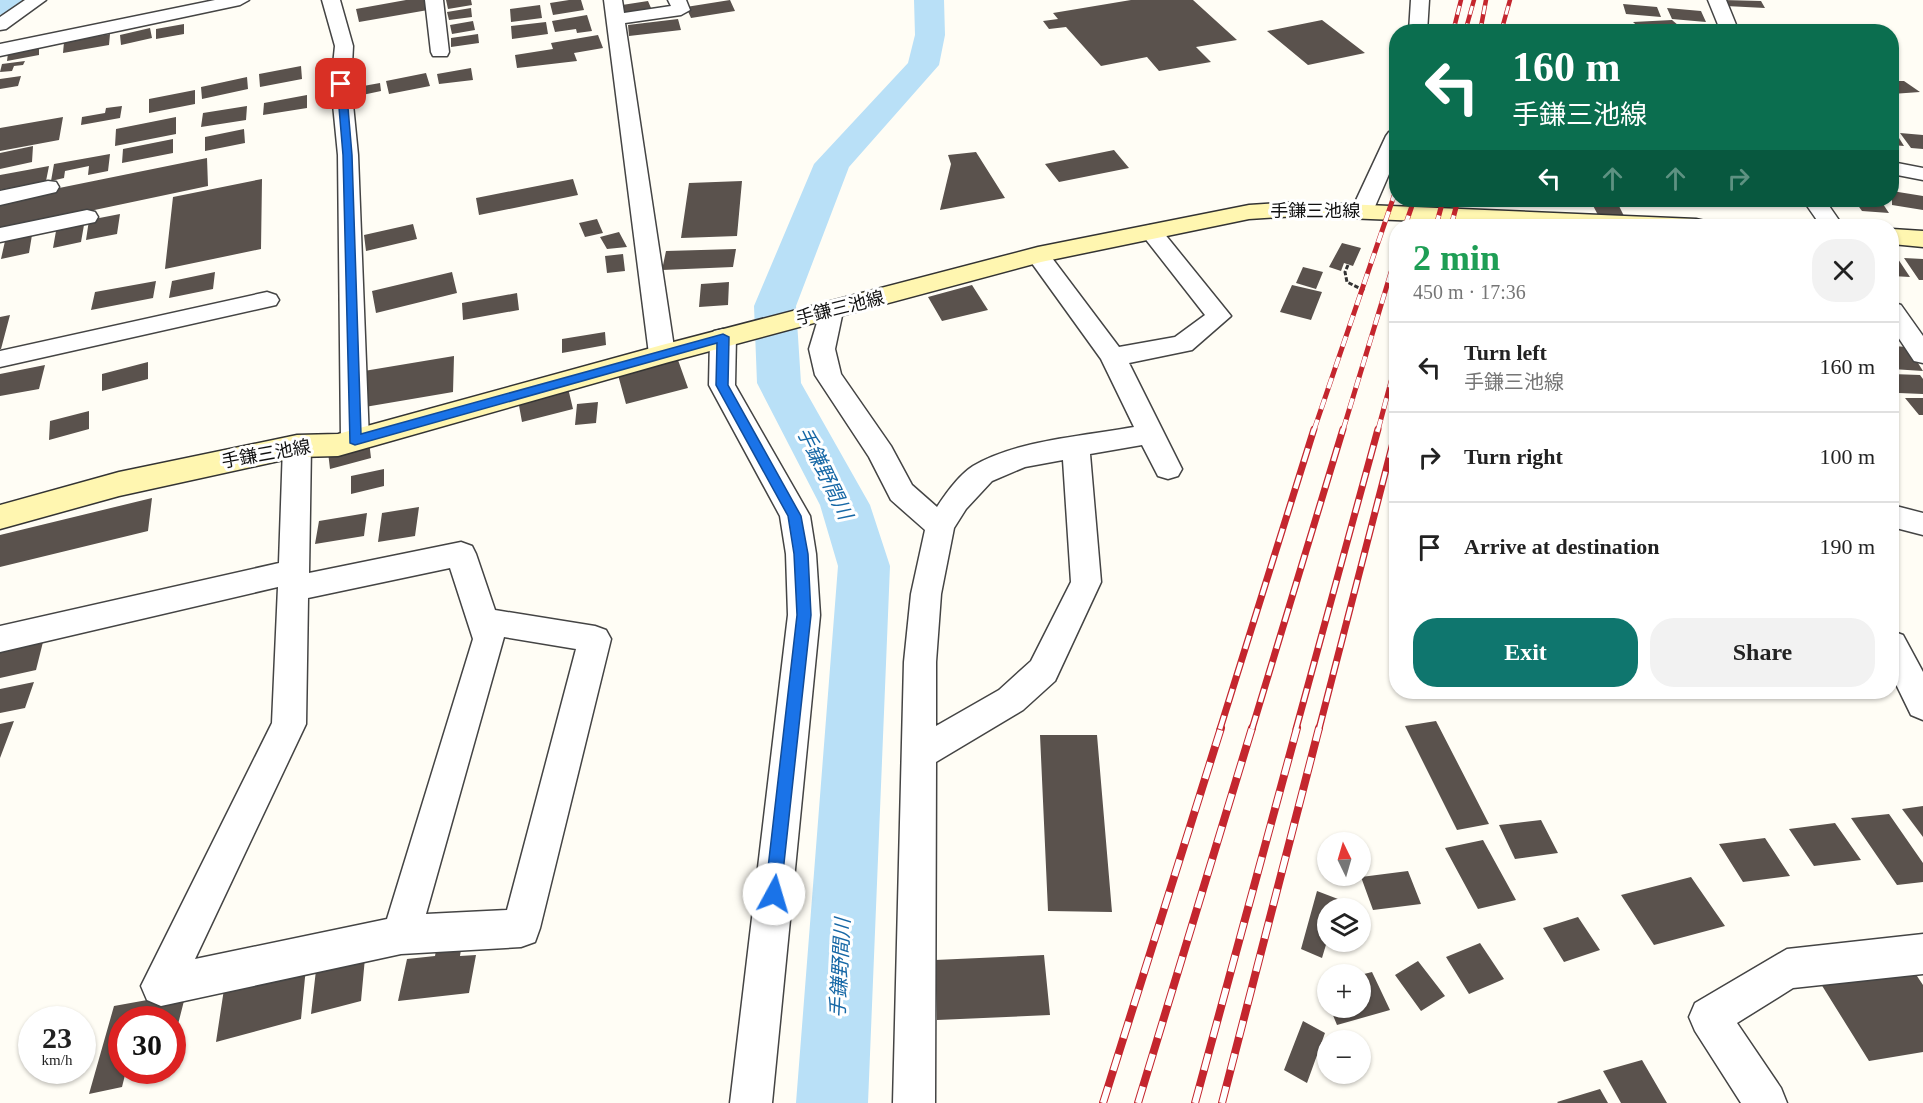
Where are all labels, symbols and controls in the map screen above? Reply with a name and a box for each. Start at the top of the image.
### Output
text: 160 m [1512,44,1621,90]
icon: left [1413,48,1491,126]
pin [315,58,366,109]
icon: arrive [324,67,357,100]
text: 手鎌三池線 [1512,100,1647,130]
icon: left [1533,162,1566,195]
icon: ahead [1596,162,1629,195]
icon: ahead [1659,162,1692,195]
icon: right [1722,162,1755,195]
street label: 手鎌三池線 [1270,201,1360,221]
text: 2 min [1413,238,1500,278]
button: close [1812,239,1875,302]
text: 450 m · 17:36 [1413,281,1526,303]
street label: 手鎌三池線 [794,287,886,329]
text: Turn left [1464,340,1547,365]
icon: left [1413,351,1446,384]
text: 160 m [1819,354,1875,379]
text: 手鎌三池線 [1464,371,1564,393]
water label: 手鎌野間川 [793,423,858,525]
street label: 手鎌三池線 [220,436,312,472]
icon: right [1413,441,1446,474]
text: Turn right [1464,444,1563,469]
text: 100 m [1819,444,1875,469]
icon: arrive [1413,531,1446,564]
text: Arrive at destination [1464,534,1660,559]
text: 190 m [1819,534,1875,559]
button: Exit [1413,618,1638,687]
button: Share [1650,618,1875,687]
north arrow [1317,832,1371,886]
map controls [1317,832,1371,1084]
position arrow [742,862,806,926]
button: layers [1317,898,1371,952]
water label: 手鎌野間川 [826,915,854,1019]
button: + [1317,964,1371,1018]
speed limit sign: 30 [108,1006,186,1084]
text: 23 [42,1021,72,1054]
button: − [1317,1030,1371,1084]
text: km/h [42,1052,72,1068]

